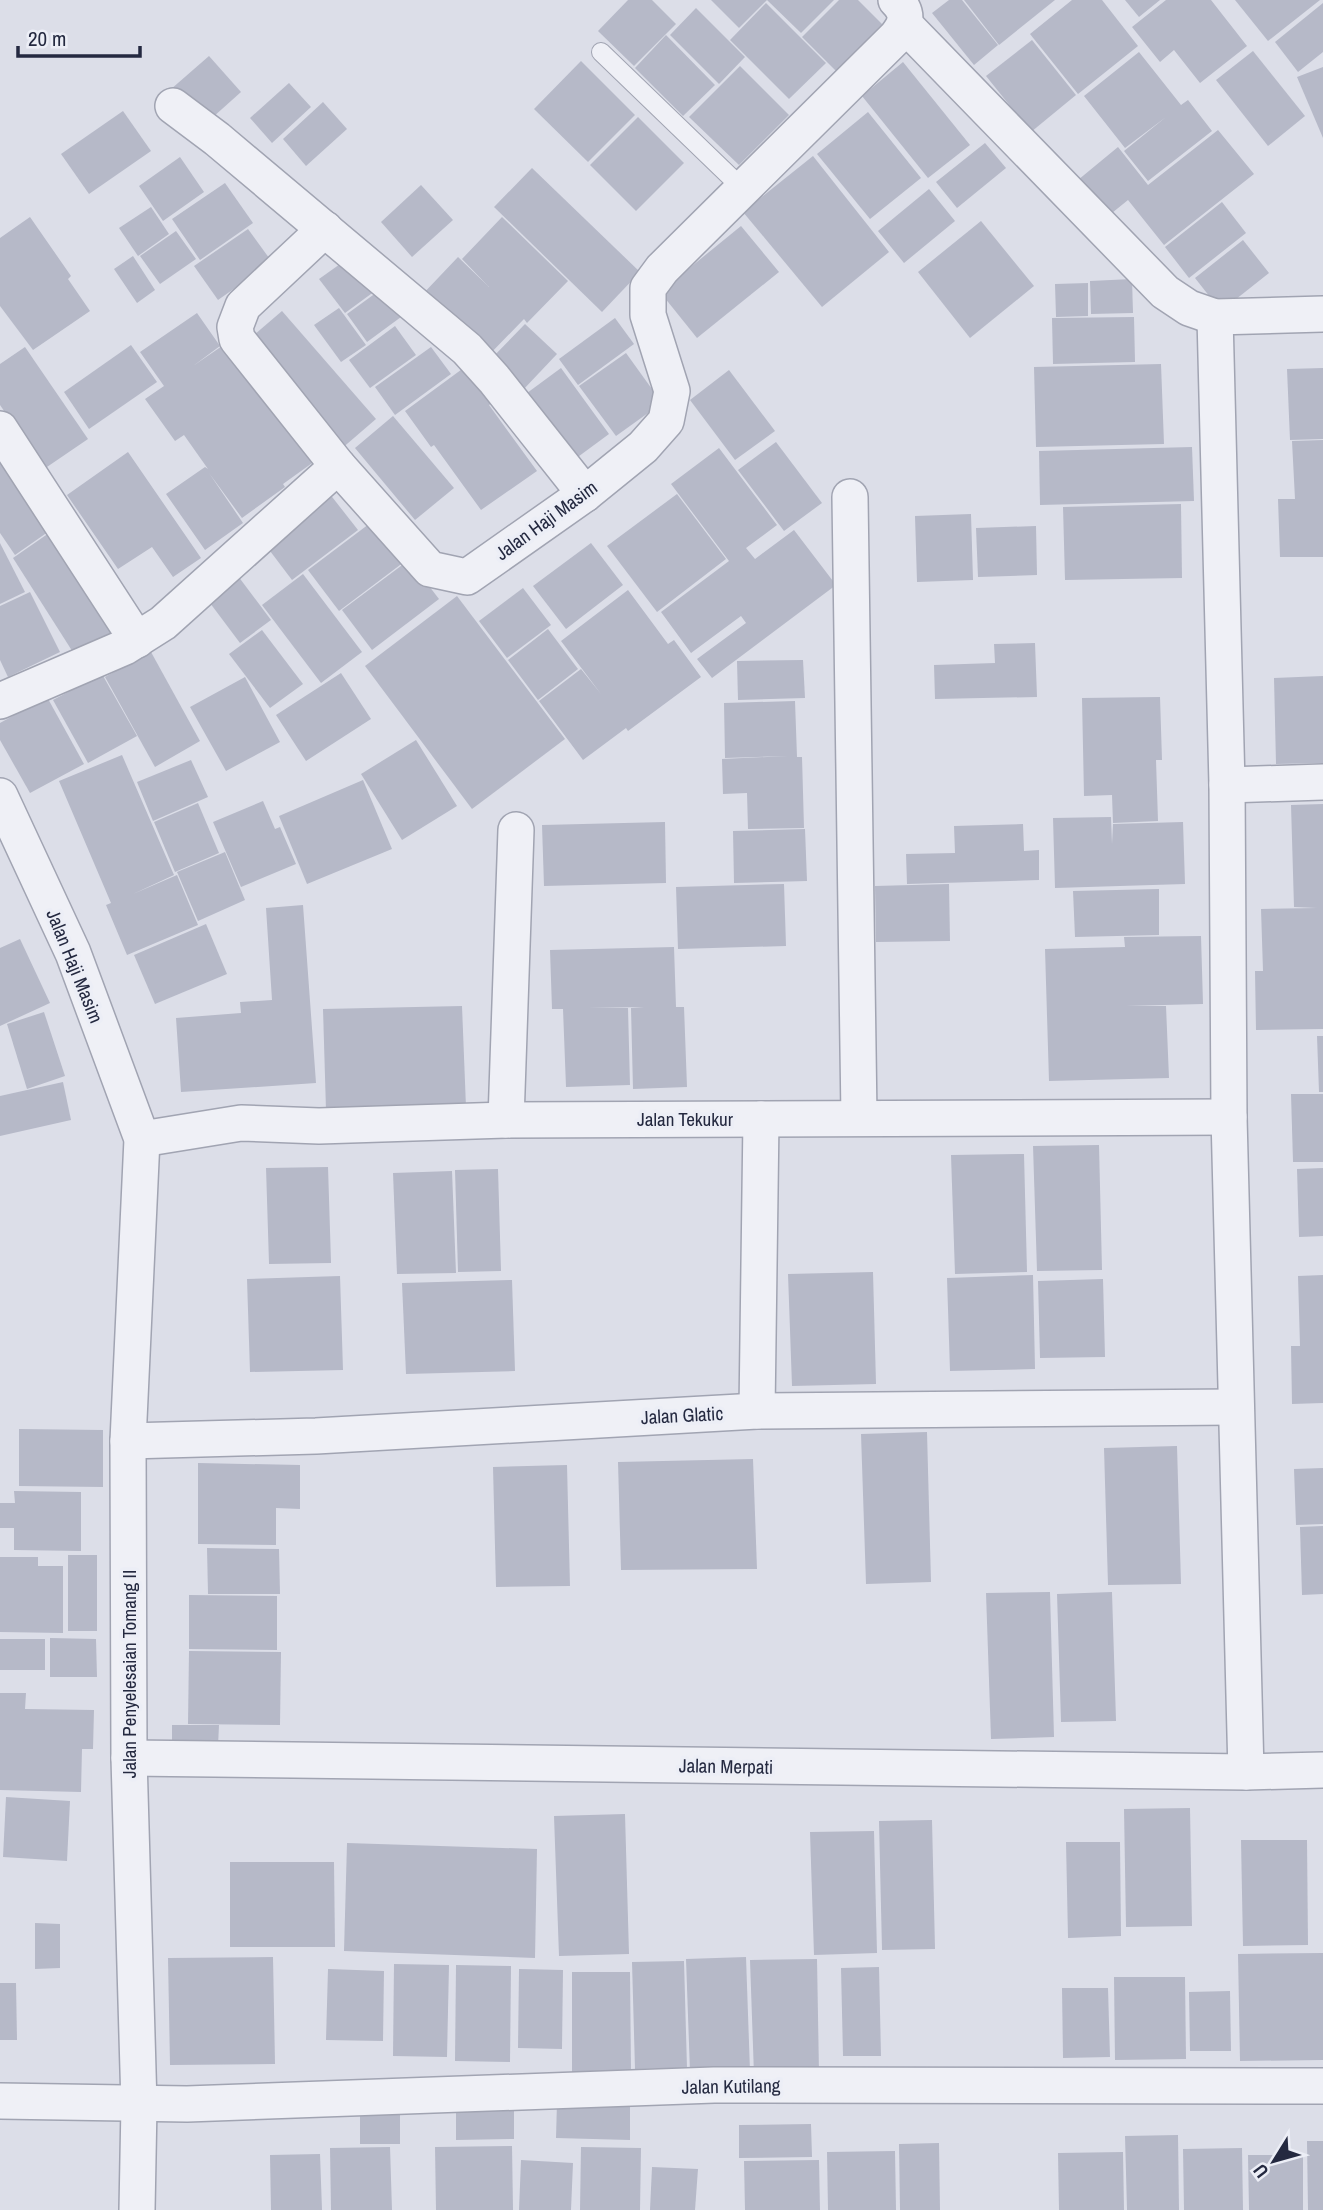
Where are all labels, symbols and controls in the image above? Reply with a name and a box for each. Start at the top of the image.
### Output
scale bar [18,14,140,58]
text: 20 m [28,24,66,53]
street label: Jalan Haji Masim [490,474,602,566]
street label: Jalan Haji Masim [40,905,110,1027]
street label: Jalan Tekukur [637,1106,734,1132]
street label: Jalan Glatic [640,1400,724,1430]
street label: Jalan Penyelesaian Tomang II [116,1570,142,1778]
street label: Jalan Merpati [679,1752,773,1780]
street label: Jalan Kutilang [681,2072,781,2100]
north arrow [1239,2126,1309,2196]
text: U [1247,2159,1274,2184]

